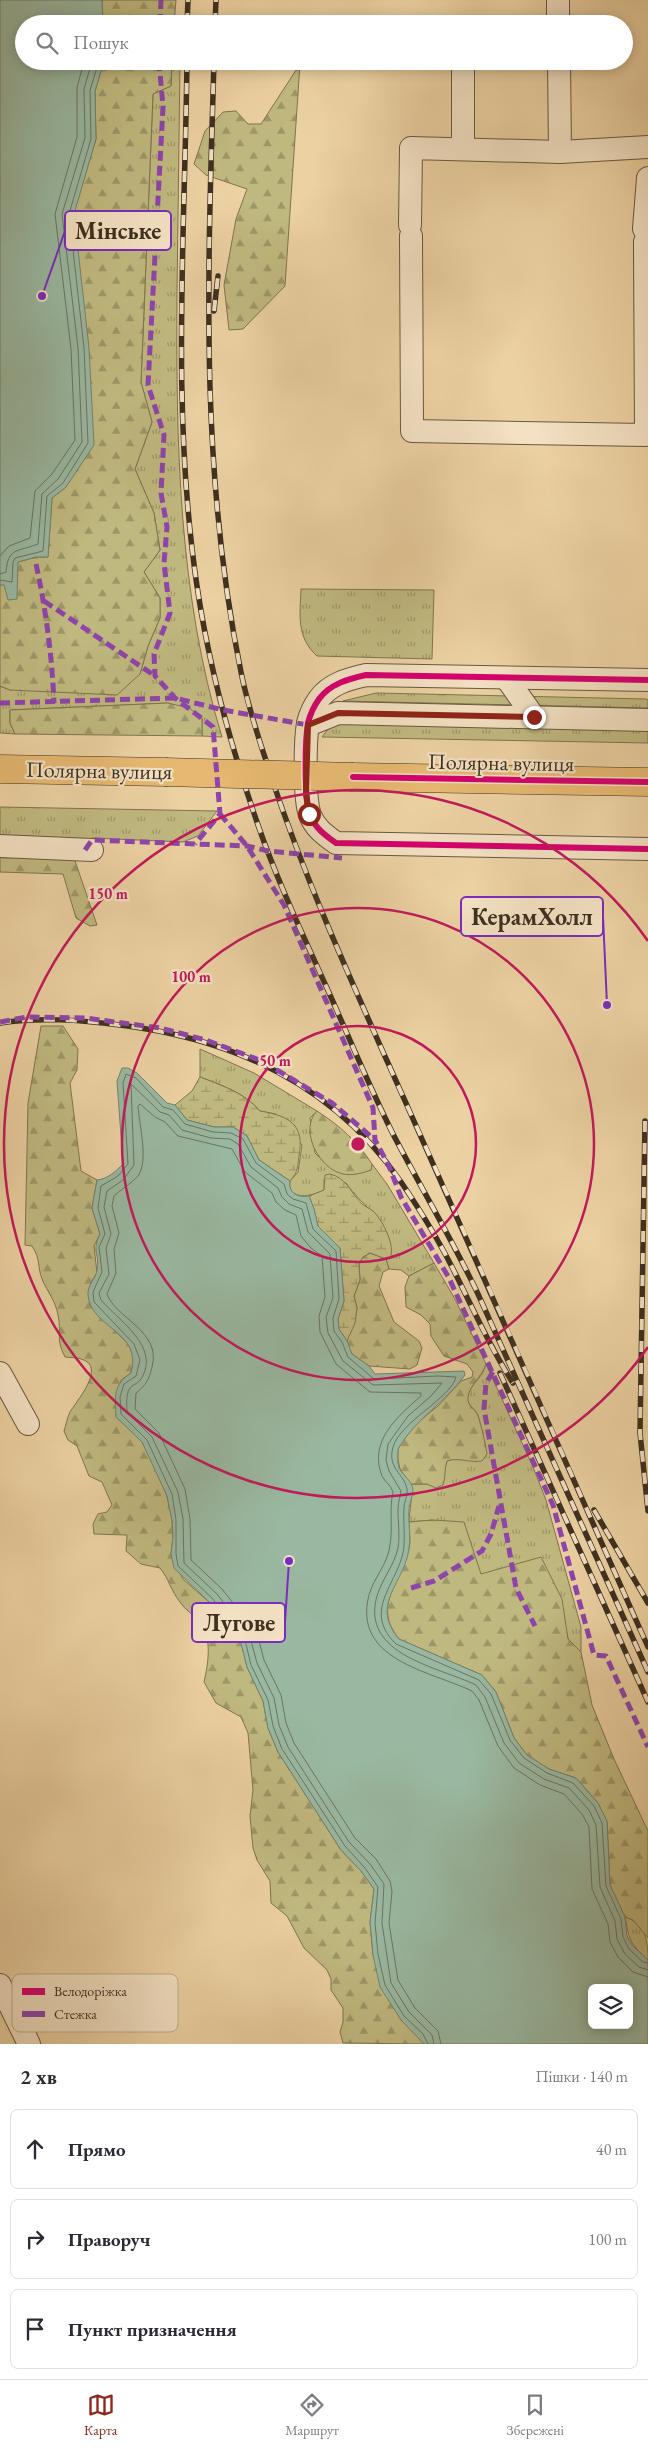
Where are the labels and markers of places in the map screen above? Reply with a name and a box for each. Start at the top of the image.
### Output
callout: Мінське [65,211,171,250]
callout: КерамХолл [461,897,603,936]
centre of rings [349,1135,367,1153]
callout: Лугове [192,1603,285,1642]

